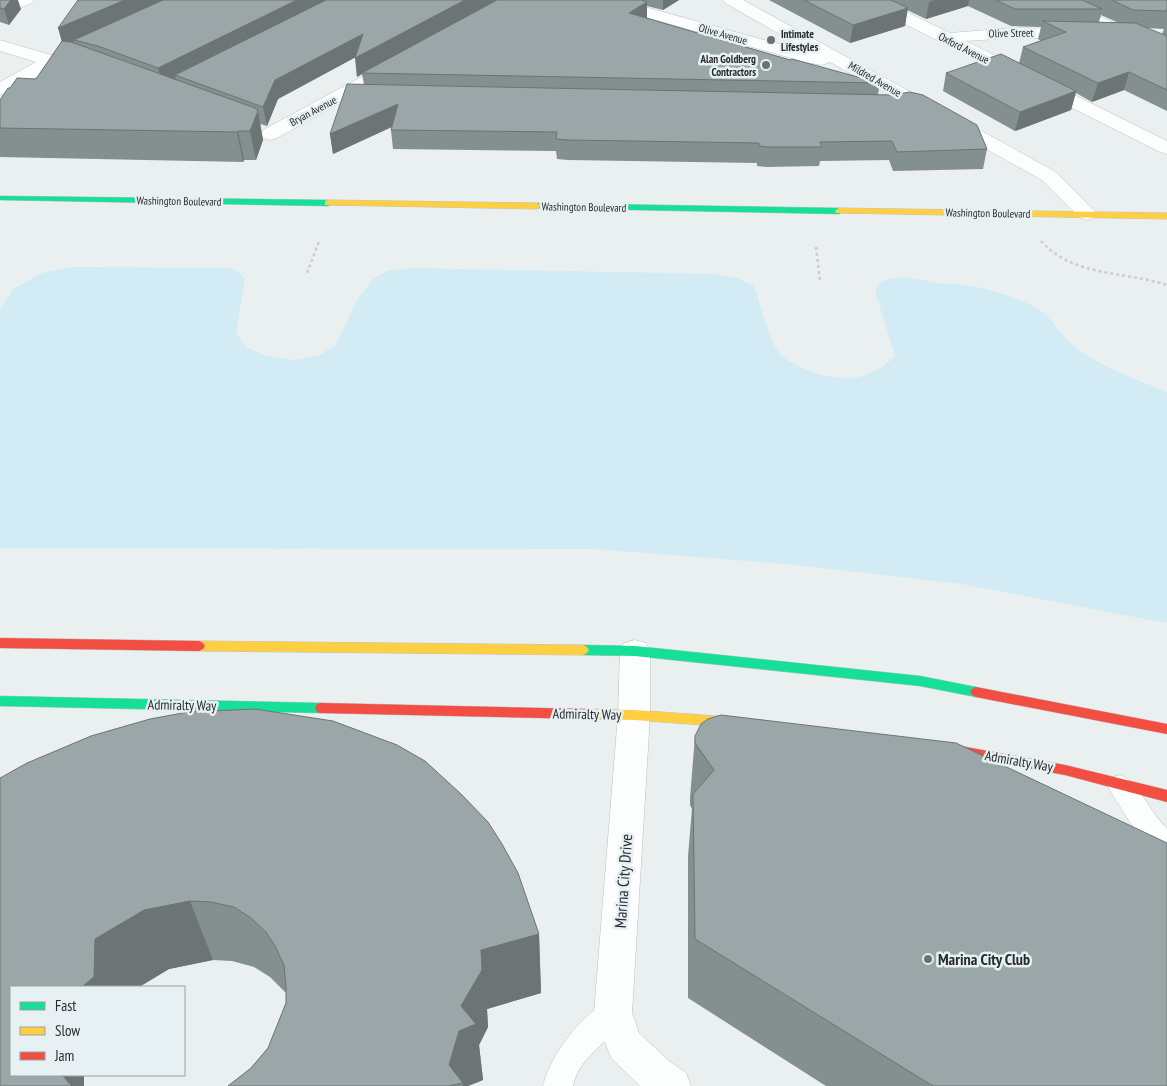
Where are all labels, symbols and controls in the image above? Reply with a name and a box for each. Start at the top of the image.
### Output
street label: Olive Avenue [697,20,749,48]
street label: Olive Street [988,26,1034,40]
place label: Intimate Lifestyles [781,27,818,54]
street label: Oxford Avenue [936,29,992,67]
marker: Intimate Lifestyles [765,34,777,46]
place label: Alan Goldberg Contractors [700,52,756,79]
street label: Mildred Avenue [846,58,904,100]
marker: Alan Goldberg Contractors [760,59,772,71]
street label: Bryan Avenue [287,93,339,129]
street label: Washington Boulevard [136,193,222,209]
street label: Washington Boulevard [541,199,627,215]
street label: Washington Boulevard [945,205,1031,221]
street label: Admiralty Way [147,695,217,715]
street label: Admiralty Way [552,704,622,724]
street label: Admiralty Way [984,746,1055,776]
street label: Marina City Drive [610,833,636,929]
place label: Marina City Club [938,949,1030,969]
marker: Marina City Club [922,953,934,965]
legend [10,986,185,1076]
text: Fast [55,996,76,1015]
text: Slow [55,1021,80,1040]
text: Jam [54,1046,74,1065]

